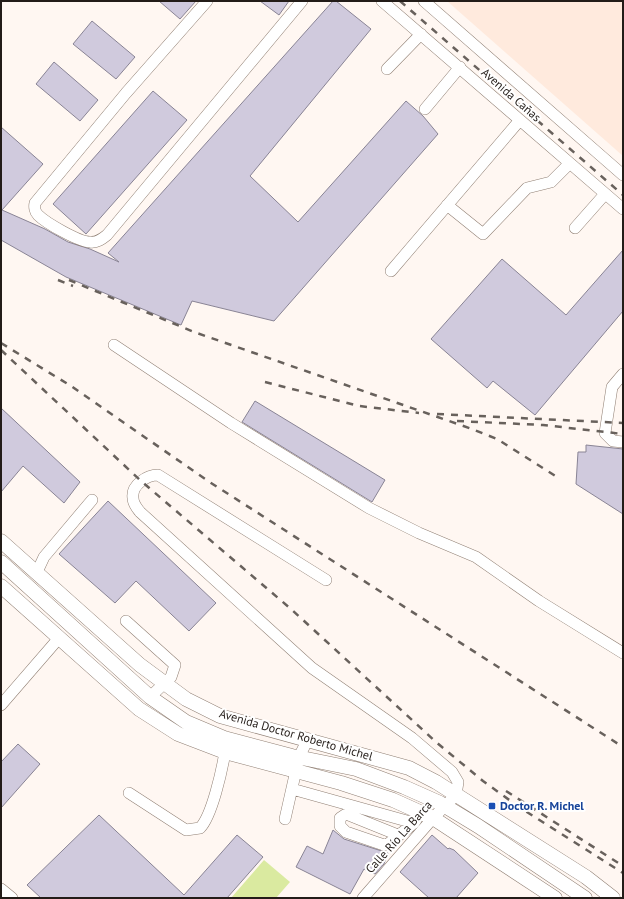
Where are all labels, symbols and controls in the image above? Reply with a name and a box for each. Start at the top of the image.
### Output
street label: Avenida Cañas [479,65,544,125]
street label: Avenida Doctor Roberto Michel [218,705,375,764]
street label: Calle Río La Barca [362,797,435,876]
place label: Doctor R. Michel [500,798,584,813]
marker: Doctor R. Michel [487,801,497,811]

